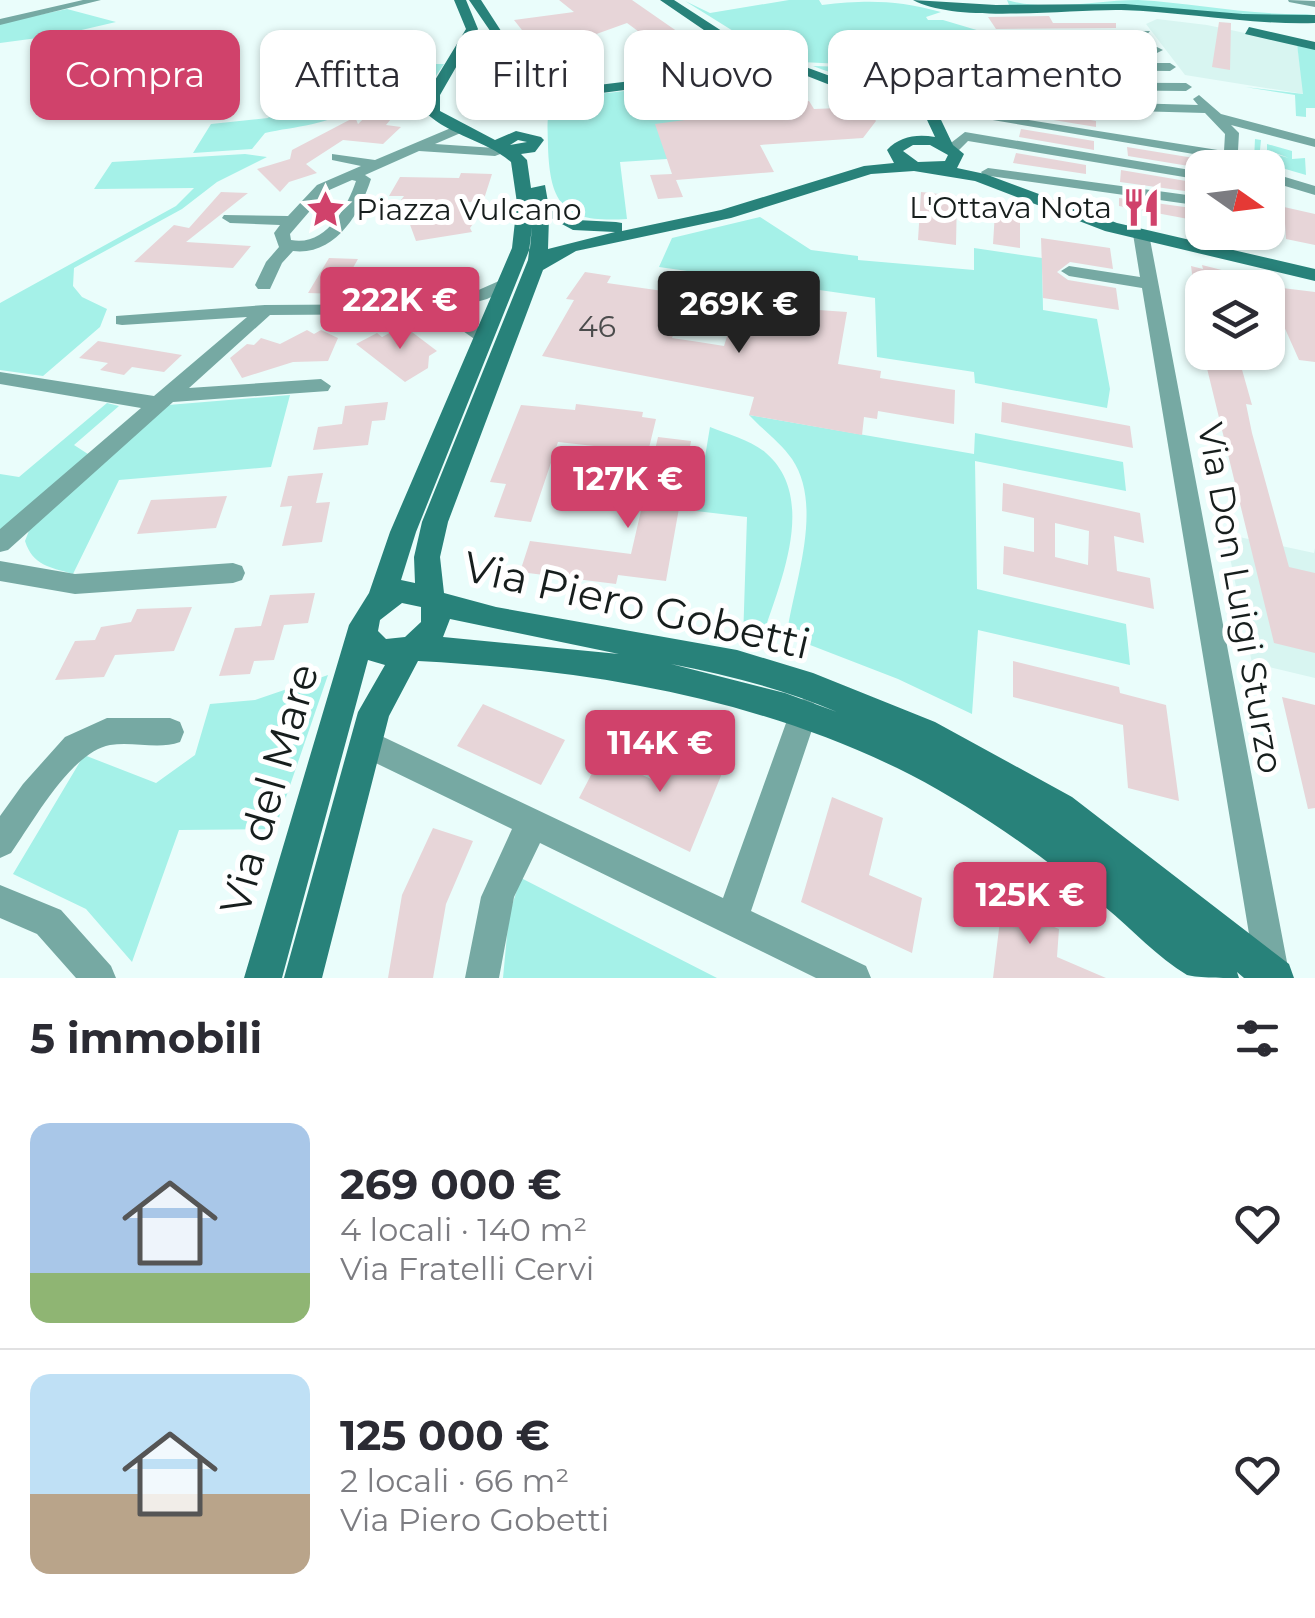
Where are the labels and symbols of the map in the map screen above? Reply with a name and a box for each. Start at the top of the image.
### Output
north arrow [1185,150,1285,250]
restaurant icon: L'Ottava Nota [1121,186,1163,228]
place icon: Piazza Vulcano [305,188,347,230]
place label: L'Ottava Nota [909,189,1112,226]
place label: Piazza Vulcano [356,191,581,228]
pin: 222K € [319,267,481,352]
pin: 269K € [658,271,820,356]
house number: 46 [578,308,616,345]
street label: Via Don Luigi Sturzo [1189,419,1293,777]
pin: 127K € [547,446,709,531]
street label: Via Piero Gobetti [459,540,815,670]
street label: Via del Mare [208,658,330,920]
pin: 114K € [579,710,741,795]
pin: 125K € [949,862,1111,947]

